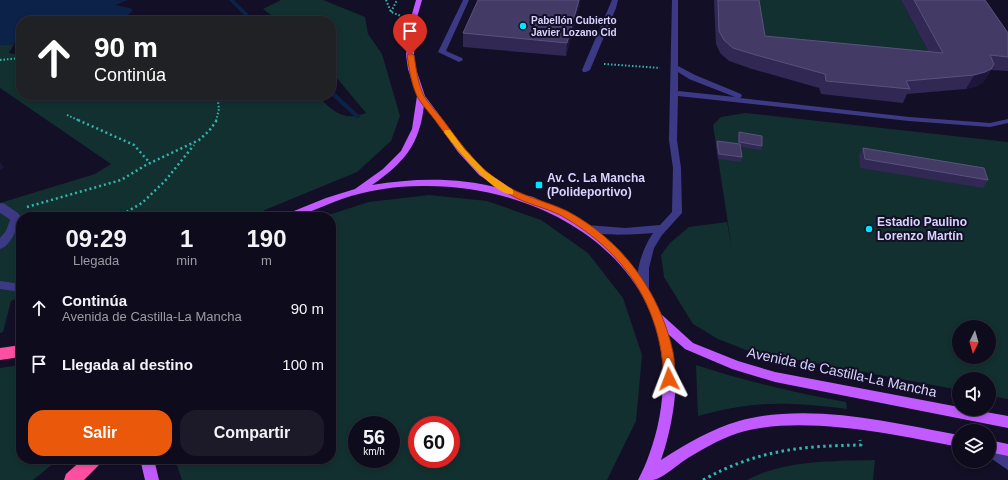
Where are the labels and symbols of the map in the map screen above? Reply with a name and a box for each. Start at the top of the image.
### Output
pin [393,14,427,55]
place label: Pabellón Cubierto Javier Lozano Cid [531,15,617,38]
marker: Pabellón Cubierto Javier Lozano Cid [518,21,528,31]
place label: Av. C. La Mancha (Polideportivo) [547,171,645,199]
marker: Av. C. La Mancha (Polideportivo) [534,180,544,190]
place label: Estadio Paulino Lorenzo Martín [877,215,967,243]
marker: Estadio Paulino Lorenzo Martín [864,224,874,234]
north arrow [952,320,996,364]
street label: Avenida de Castilla-La Mancha [746,344,939,400]
position arrow [648,358,690,400]
speed limit sign: 60 [408,416,460,468]

